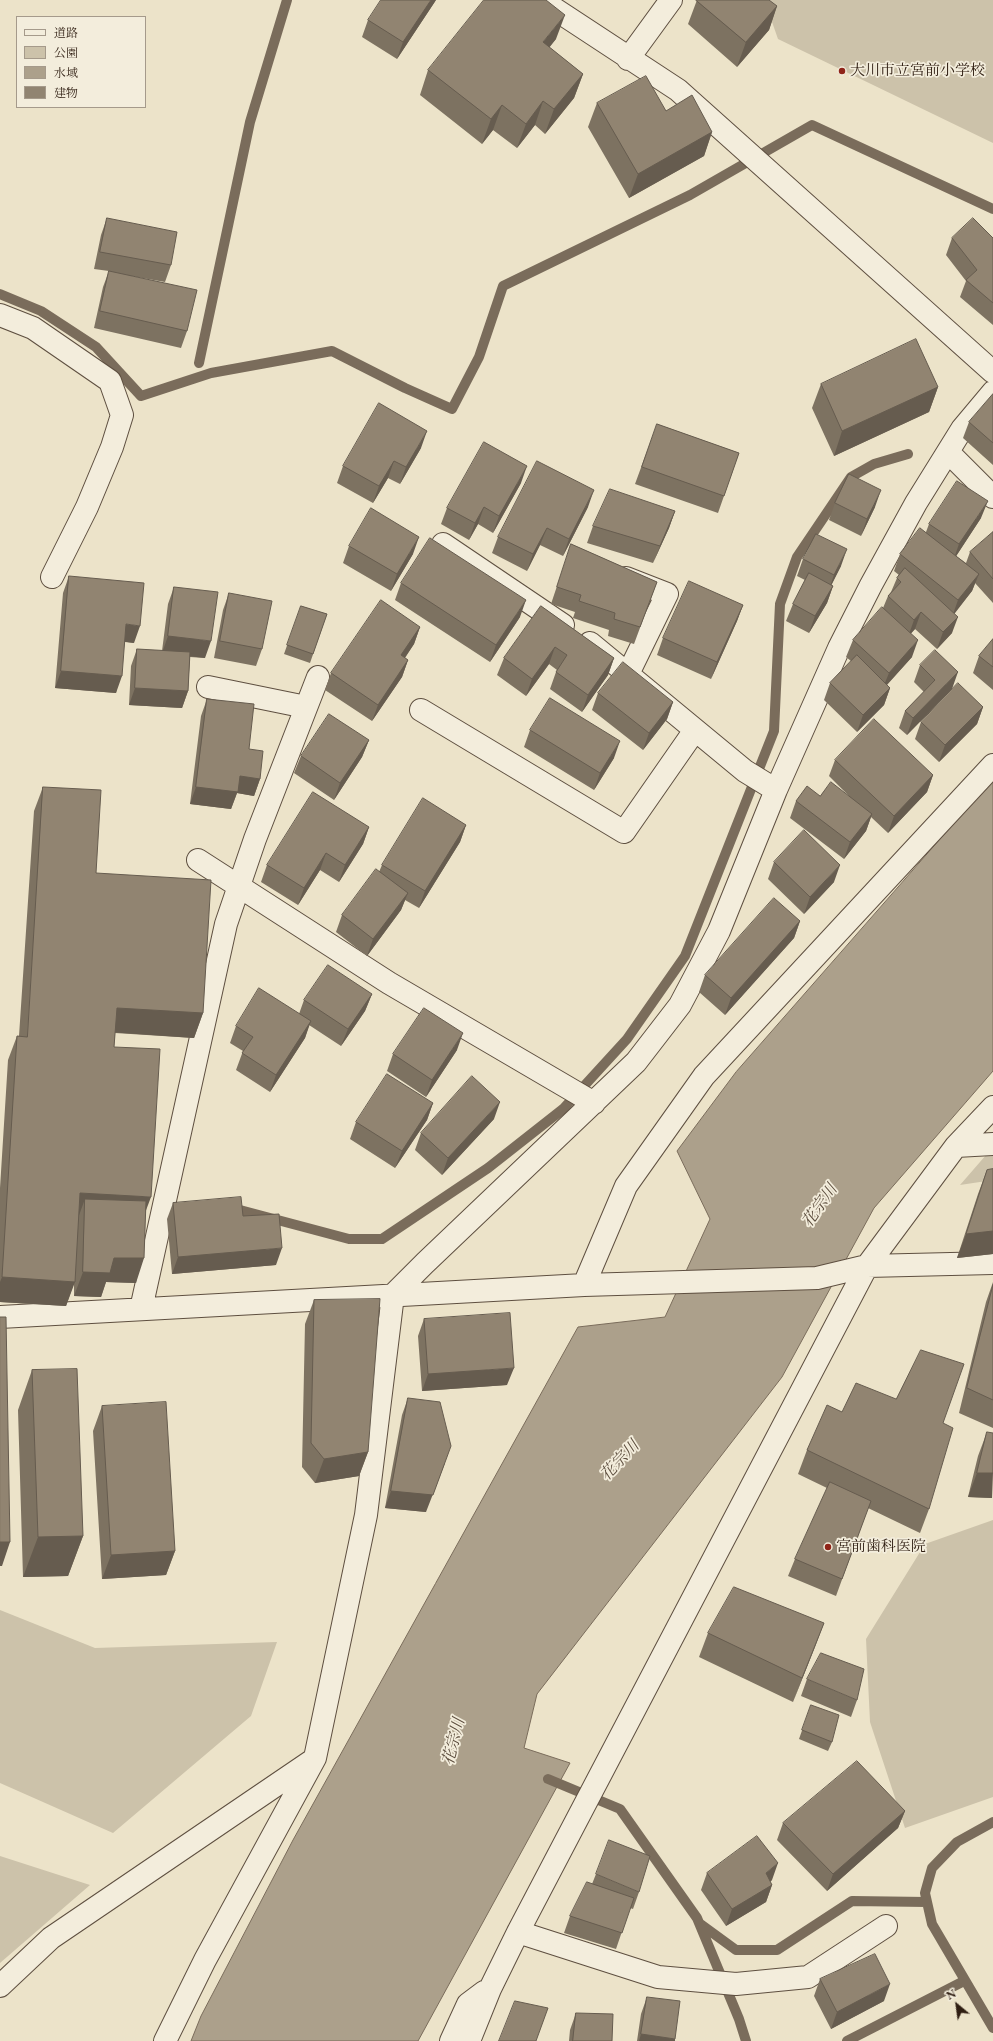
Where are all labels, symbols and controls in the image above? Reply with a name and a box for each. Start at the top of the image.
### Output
legend [16,16,146,108]
text: 道路 [54,25,78,41]
text: 公園 [54,45,78,61]
place label: 大川市立宮前小学校 [850,62,985,80]
text: 水域 [54,65,78,81]
marker: 大川市立宮前小学校 [837,66,847,76]
text: 建物 [54,85,78,101]
water label: 花宗川 [798,1181,842,1231]
water label: 花宗川 [597,1437,643,1485]
place label: 宮前歯科医院 [836,1538,926,1556]
marker: 宮前歯科医院 [823,1542,833,1552]
water label: 花宗川 [439,1716,469,1768]
north arrow [937,1985,977,2025]
text: N [944,1986,958,2003]

